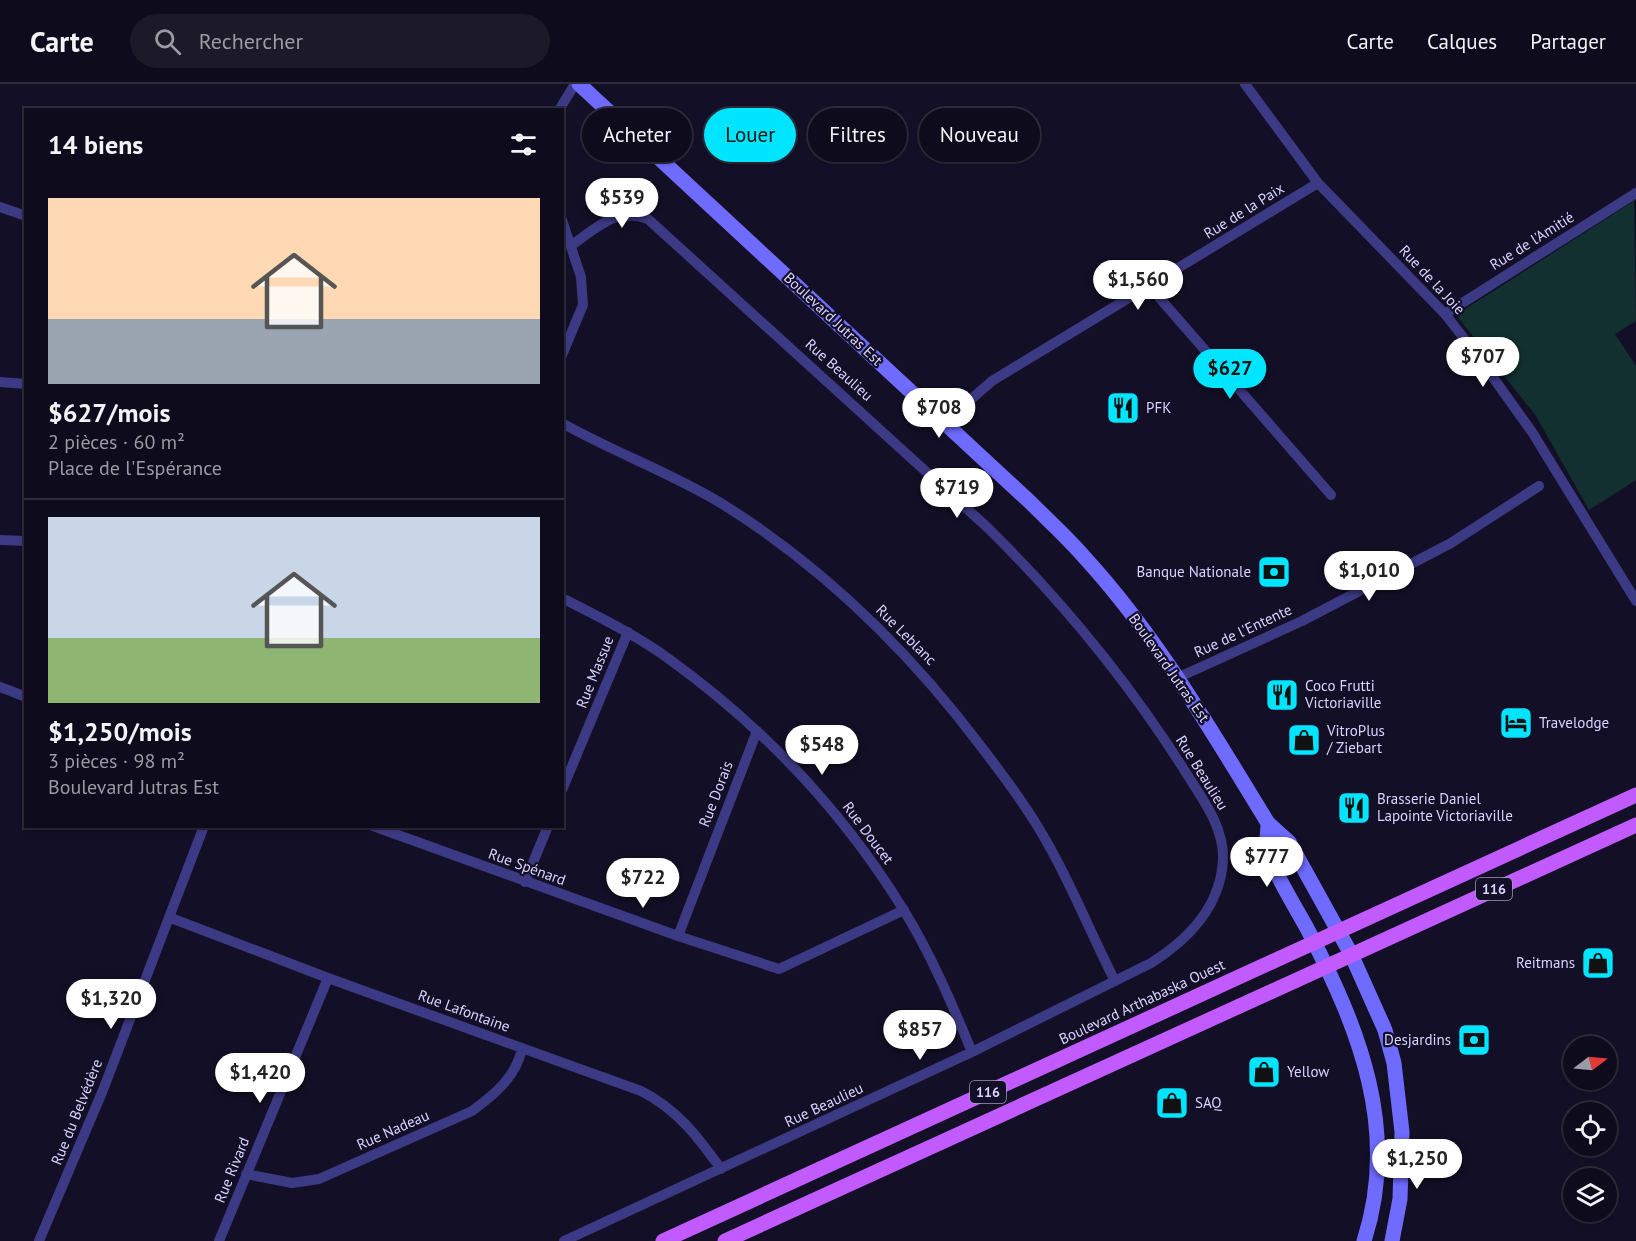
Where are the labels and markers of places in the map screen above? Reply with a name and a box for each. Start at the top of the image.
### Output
pin: $539 [586,178,658,229]
pin: $1,560 [1089,260,1187,311]
pin: $707 [1447,337,1519,388]
pin: $627 [1194,349,1266,400]
pin: $708 [903,388,975,439]
restaurant icon: PFK [1105,390,1141,426]
place label: PFK [1146,398,1171,417]
pin: $719 [921,468,993,519]
pin: $1,010 [1320,551,1418,602]
bank icon: Banque Nationale [1256,554,1292,590]
place label: Banque Nationale [1137,562,1251,581]
place label: Coco Frutti Victoriaville [1304,676,1381,712]
restaurant icon: Coco Frutti Victoriaville [1264,677,1300,713]
hotel icon: Travelodge [1498,705,1534,741]
place label: Travelodge [1539,713,1609,732]
place label: VitroPlus / Ziebart [1326,721,1385,757]
shop icon: VitroPlus / Ziebart [1286,722,1322,758]
pin: $548 [786,725,858,776]
place label: Brasserie Daniel Lapointe Victoriaville [1377,789,1513,825]
restaurant icon: Brasserie Daniel Lapointe Victoriaville [1336,790,1372,826]
pin: $777 [1231,837,1303,888]
pin: $722 [607,858,679,909]
shop icon: Reitmans [1580,945,1616,981]
place label: Reitmans [1516,953,1575,972]
pin: $1,320 [62,979,160,1030]
pin: $857 [884,1010,956,1061]
bank icon: Desjardins [1456,1022,1492,1058]
place label: Desjardins [1384,1030,1451,1049]
pin: $1,420 [211,1053,309,1104]
shop icon: Yellow [1246,1054,1282,1090]
place label: Yellow [1287,1062,1329,1081]
shop icon: SAQ [1154,1085,1190,1121]
place label: SAQ [1195,1093,1222,1112]
pin: $1,250 [1368,1139,1466,1190]

